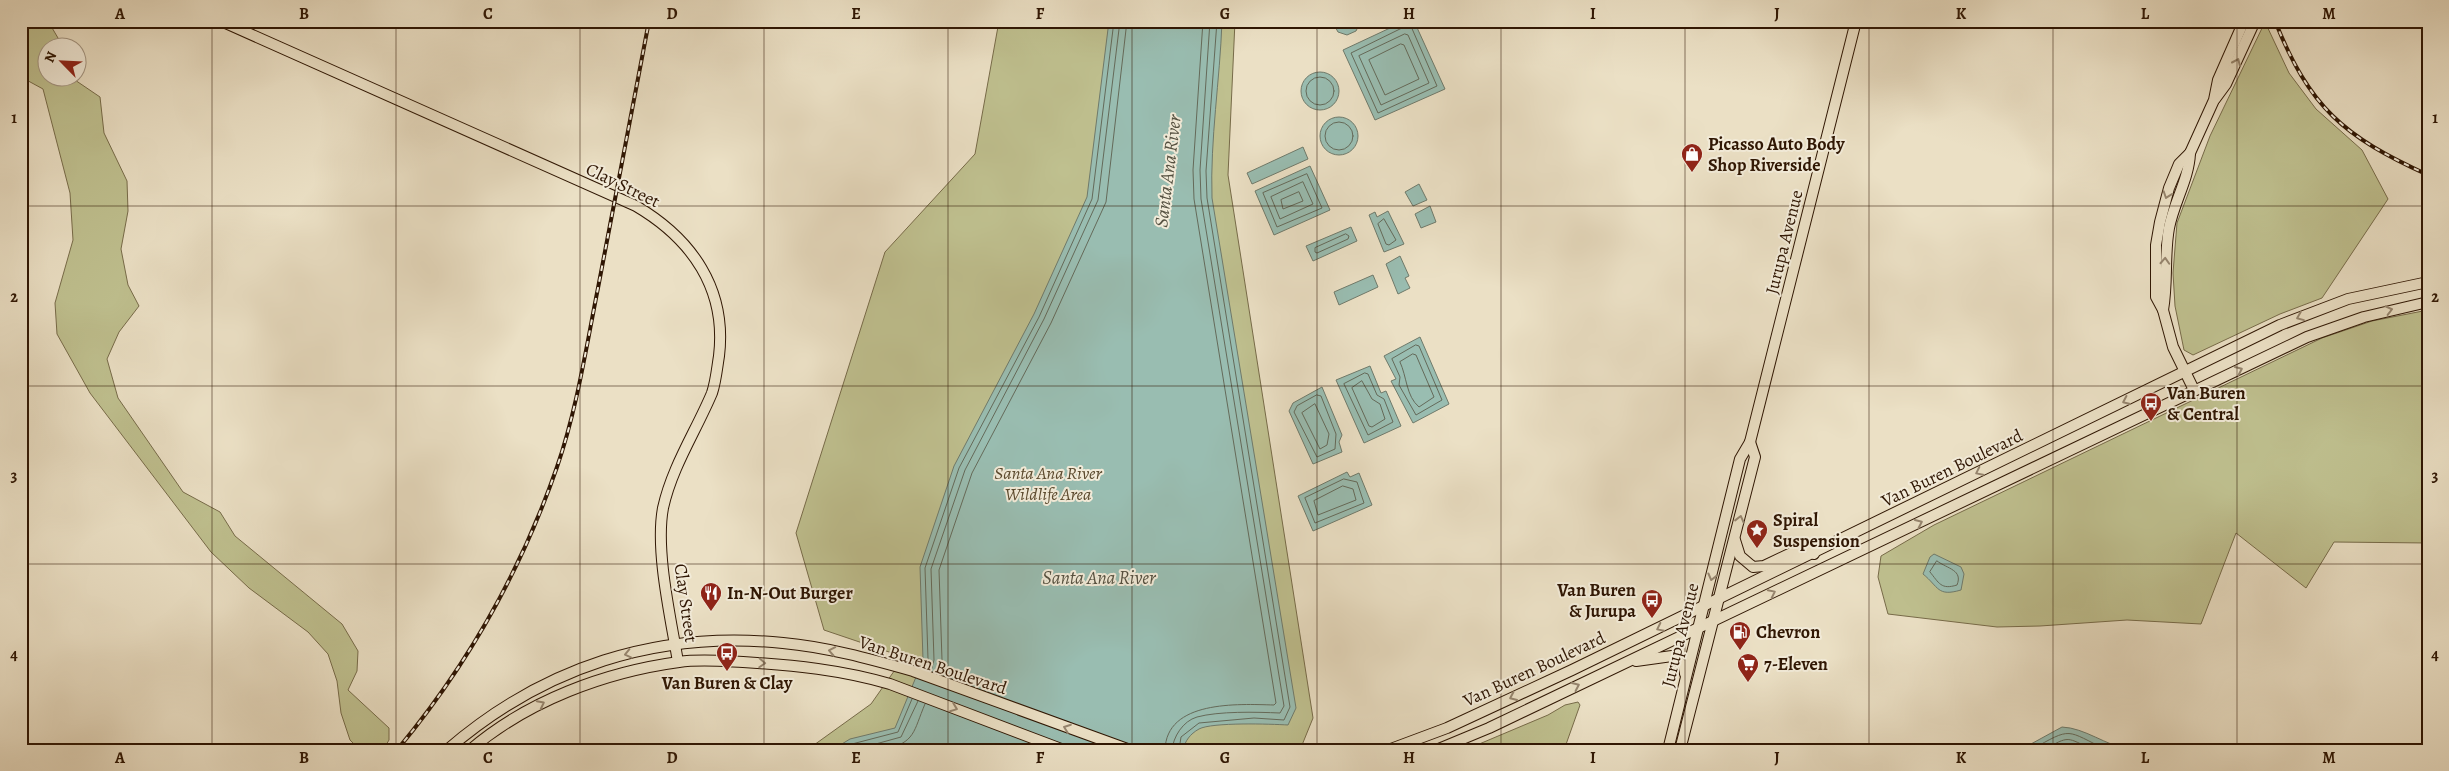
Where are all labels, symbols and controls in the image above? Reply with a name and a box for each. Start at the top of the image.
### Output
text: A [114,3,126,25]
text: B [299,3,309,25]
text: C [483,3,493,25]
text: D [666,3,678,25]
text: E [851,3,861,25]
text: F [1036,3,1045,25]
text: G [1220,3,1230,25]
text: H [1403,3,1415,25]
text: I [1590,3,1596,25]
text: J [1774,3,1780,25]
text: K [1956,3,1967,25]
text: L [2141,3,2150,25]
text: M [2322,3,2336,25]
north arrow [38,38,88,88]
text: N [40,48,61,65]
one-way arrow [2230,58,2241,67]
text: 1 [11,107,17,129]
text: 1 [2432,107,2438,129]
water label: Santa Ana River [1148,112,1188,229]
place label: Picasso Auto Body Shop Riverside [1708,132,1845,177]
shop icon: Picasso Auto Body Shop Riverside [1680,142,1704,173]
street label: Clay Street [582,157,664,213]
street label: Jurupa Avenue [1759,187,1809,297]
one-way arrow [2163,190,2173,199]
one-way arrow [2160,257,2171,265]
text: 2 [10,286,18,308]
text: 2 [2431,286,2439,308]
one-way arrow [2385,305,2394,316]
one-way arrow [2296,311,2305,322]
one-way arrow [2234,365,2243,376]
place label: Van Buren & Central [2166,381,2246,426]
bus stop icon: Van Buren & Central [2139,391,2163,422]
one-way arrow [2122,395,2131,405]
street label: Van Buren Boulevard [1877,423,2027,513]
park label: Santa Ana River Wildlife Area [994,461,1102,506]
text: 3 [11,465,18,487]
text: 3 [2432,465,2439,487]
one-way arrow [1976,466,1985,476]
place label: Spiral Suspension [1773,508,1860,553]
one-way arrow [1734,515,1745,524]
place icon: Spiral Suspension [1745,518,1769,549]
one-way arrow [1914,518,1923,529]
street label: Clay Street [669,562,703,644]
water label: Santa Ana River [1042,565,1157,591]
one-way arrow [1707,572,1718,581]
place label: Van Buren & Jurupa [1556,578,1636,623]
street label: Jurupa Avenue [1655,580,1705,690]
restaurant icon: In-N-Out Burger [699,581,723,612]
place label: In-N-Out Burger [727,581,853,605]
bus stop icon: Van Buren & Jurupa [1640,588,1664,619]
one-way arrow [1767,589,1776,599]
fuel station icon: Chevron [1728,620,1752,651]
place label: Chevron [1756,620,1820,644]
one-way arrow [1656,622,1665,632]
street label: Van Buren Boulevard [1458,625,1609,713]
street label: Van Buren Boulevard [855,629,1010,700]
bus stop icon: Van Buren & Clay [715,641,739,672]
text: 4 [10,644,18,666]
text: 4 [2431,644,2439,666]
one-way arrow [827,646,836,656]
one-way arrow [623,648,632,659]
supermarket icon: 7-Eleven [1736,652,1760,683]
place label: 7-Eleven [1764,652,1828,676]
one-way arrow [758,658,766,669]
place label: Van Buren & Clay [661,671,793,695]
one-way arrow [1571,681,1580,692]
one-way arrow [1509,691,1518,702]
one-way arrow [536,700,545,710]
one-way arrow [950,702,958,712]
one-way arrow [1064,724,1072,734]
text: A [114,747,126,769]
text: B [299,747,309,769]
text: C [483,747,493,769]
text: D [666,747,678,769]
text: E [851,747,861,769]
text: F [1036,747,1045,769]
text: G [1220,747,1230,769]
text: H [1403,747,1415,769]
text: I [1590,747,1596,769]
text: J [1774,747,1780,769]
text: K [1956,747,1967,769]
text: L [2141,747,2150,769]
text: M [2322,747,2336,769]

